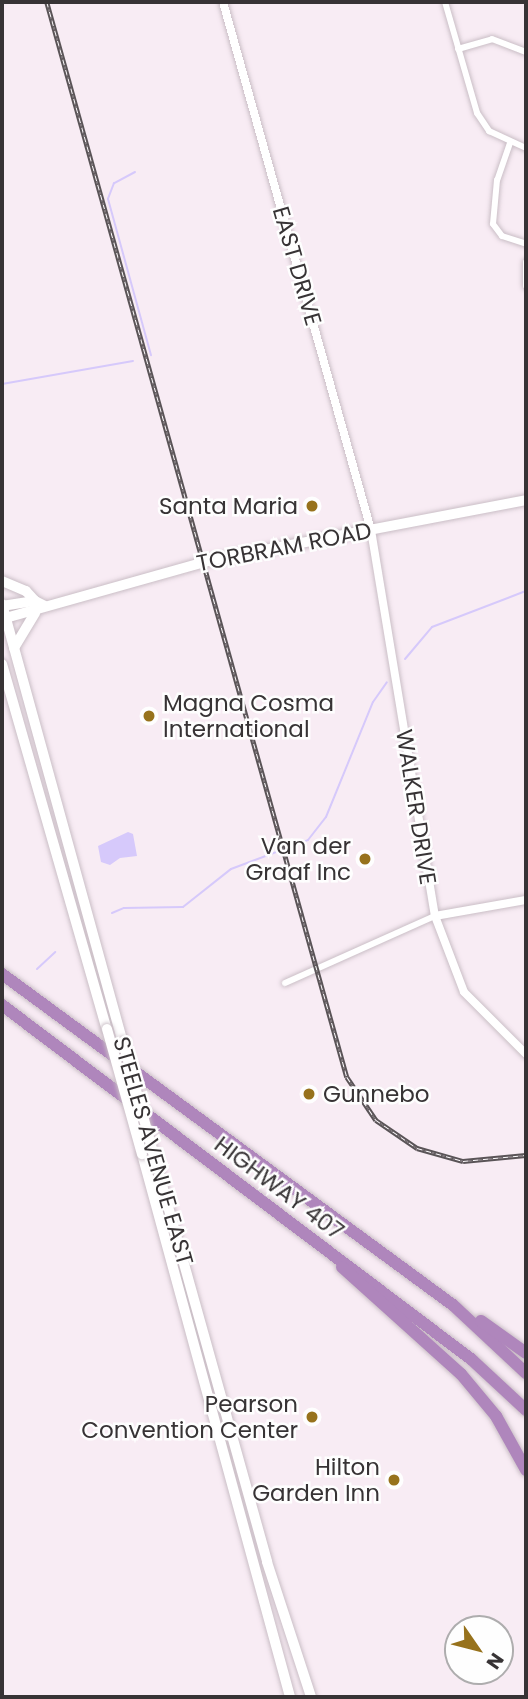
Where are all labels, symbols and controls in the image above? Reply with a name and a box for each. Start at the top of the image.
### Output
street label: EAST DRIVE [267,203,327,329]
place label: Santa Maria [159,492,298,520]
marker: Santa Maria [304,498,320,514]
street label: TORBRAM ROAD [194,516,374,578]
place label: Magna Cosma International [163,689,334,743]
marker: Magna Cosma International [141,708,157,724]
street label: WALKER DRIVE [390,727,442,887]
place label: Van der Graaf Inc [245,832,351,886]
marker: Van der Graaf Inc [357,851,373,867]
street label: STEELES AVENUE EAST [107,1033,199,1269]
place label: Gunnebo [323,1080,430,1108]
marker: Gunnebo [301,1086,317,1102]
street label: HIGHWAY 407 [209,1131,349,1245]
place label: Pearson Convention Center [81,1390,298,1444]
marker: Pearson Convention Center [304,1409,320,1425]
place label: Hilton Garden Inn [252,1453,380,1507]
marker: Hilton Garden Inn [386,1472,402,1488]
north arrow [444,1615,514,1685]
text: N [480,1648,510,1675]

